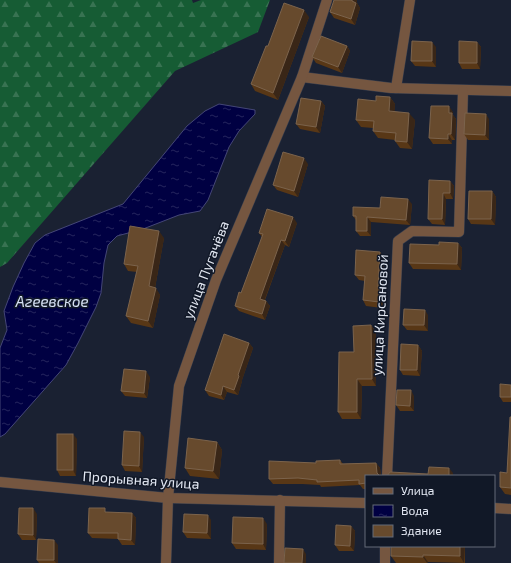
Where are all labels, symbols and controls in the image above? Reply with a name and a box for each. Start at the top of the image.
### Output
street label: улица Пугачёва [179,218,232,321]
street label: улица Кирсановой [368,254,391,376]
water label: Агеевское [14,292,89,310]
street label: Прорывная улица [82,467,200,492]
legend [365,475,495,547]
text: Улица [401,483,434,497]
text: Вода [401,503,429,517]
text: Здание [401,523,442,537]

